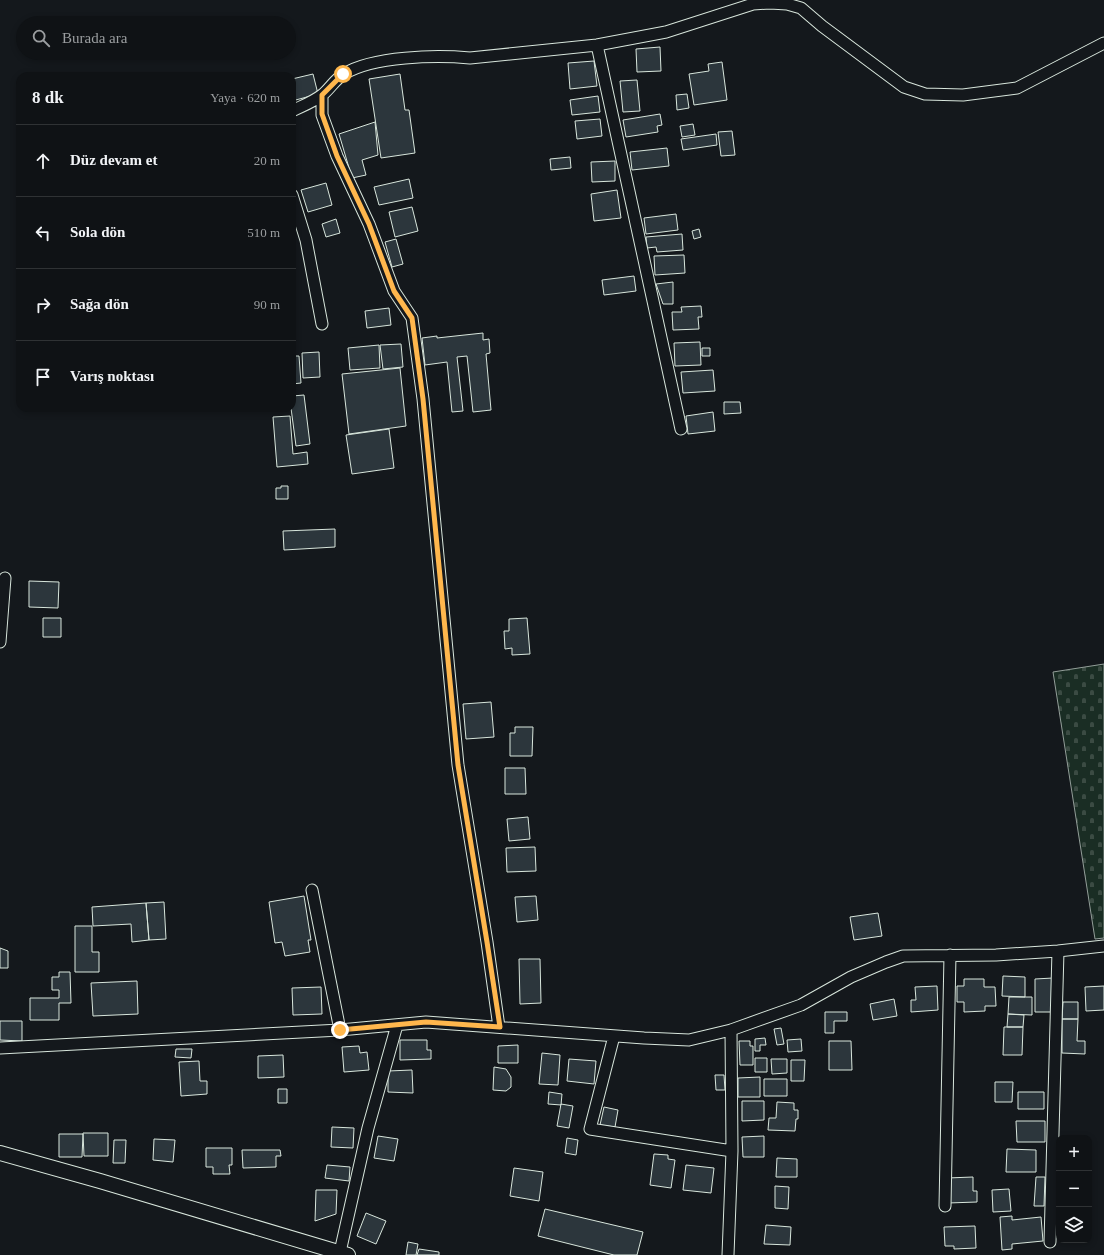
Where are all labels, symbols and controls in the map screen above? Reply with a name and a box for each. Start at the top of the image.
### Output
search box [16,16,296,60]
icon: search [30,27,52,49]
text: Burada ara [62,30,127,46]
route start [334,65,352,83]
text: 8 dk [32,88,64,107]
text: Yaya · 620 m [210,90,280,105]
icon: ahead [32,150,54,172]
text: Düz devam et [70,152,157,168]
text: 20 m [254,153,280,168]
icon: left [32,222,54,244]
text: Sola dön [70,224,125,240]
text: 510 m [247,225,280,240]
icon: right [32,294,54,316]
text: Sağa dön [70,296,129,312]
text: 90 m [254,297,280,312]
icon: arrive [32,366,54,388]
text: Varış noktası [70,368,154,384]
route end [331,1021,349,1039]
map controls [1056,1135,1092,1243]
button: + [1056,1135,1092,1171]
button: − [1056,1171,1092,1207]
button: layers [1056,1207,1092,1243]

